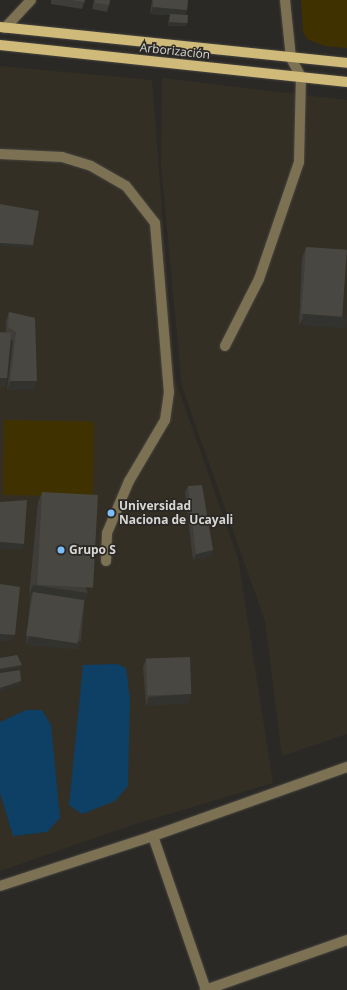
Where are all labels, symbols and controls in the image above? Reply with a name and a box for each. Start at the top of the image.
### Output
street label: Arborización [139,40,211,62]
place label: Universidad Naciona de Ucayali [119,499,233,527]
marker: Universidad Naciona de Ucayali [106,508,116,518]
place label: Grupo S [69,543,116,557]
marker: Grupo S [56,545,66,555]

